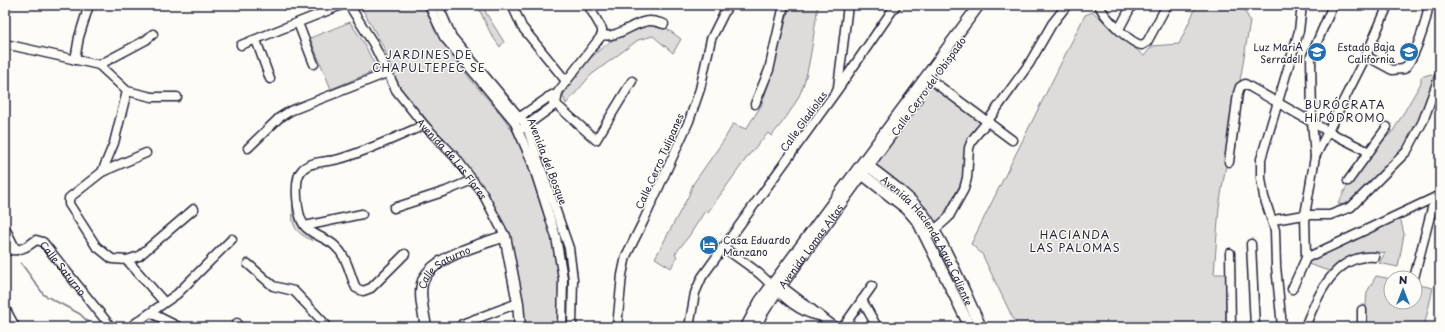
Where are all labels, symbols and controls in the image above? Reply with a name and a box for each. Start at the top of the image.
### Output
street label: Calle Cerro del Obispado [887,33,969,138]
place label: Luz MariA Serradell [1254,39,1303,66]
place label: Estado Baja California [1337,39,1396,66]
school or university icon: Luz MariA Serradell [1306,41,1328,63]
school or university icon: Estado Baja California [1398,41,1420,63]
district label: JARDINES DE CHAPULTEPEC SE [372,46,486,76]
street label: Calle Gladiolas [776,87,830,154]
district label: BURÓCRATA HIPÓDROMO [1305,96,1385,126]
street label: Calle Cerro Tulipanes [631,110,687,211]
street label: Avenida de Las Flores [413,114,492,202]
street label: Avenida del Bosque [525,115,572,207]
street label: Avenida Hacienda Agua Caliente [878,171,977,307]
street label: Avenida Lomas Altas [774,200,846,291]
district label: HACIANDA LAS PALOMAS [1029,226,1121,256]
place label: Casa Eduardo Manzano [723,232,791,259]
hotel icon: Casa Eduardo Manzano [698,234,720,256]
street label: Calle Saturno [37,237,90,299]
street label: Calle Saturno [414,241,473,290]
north arrow [1383,270,1423,310]
text: N [1399,271,1408,288]

